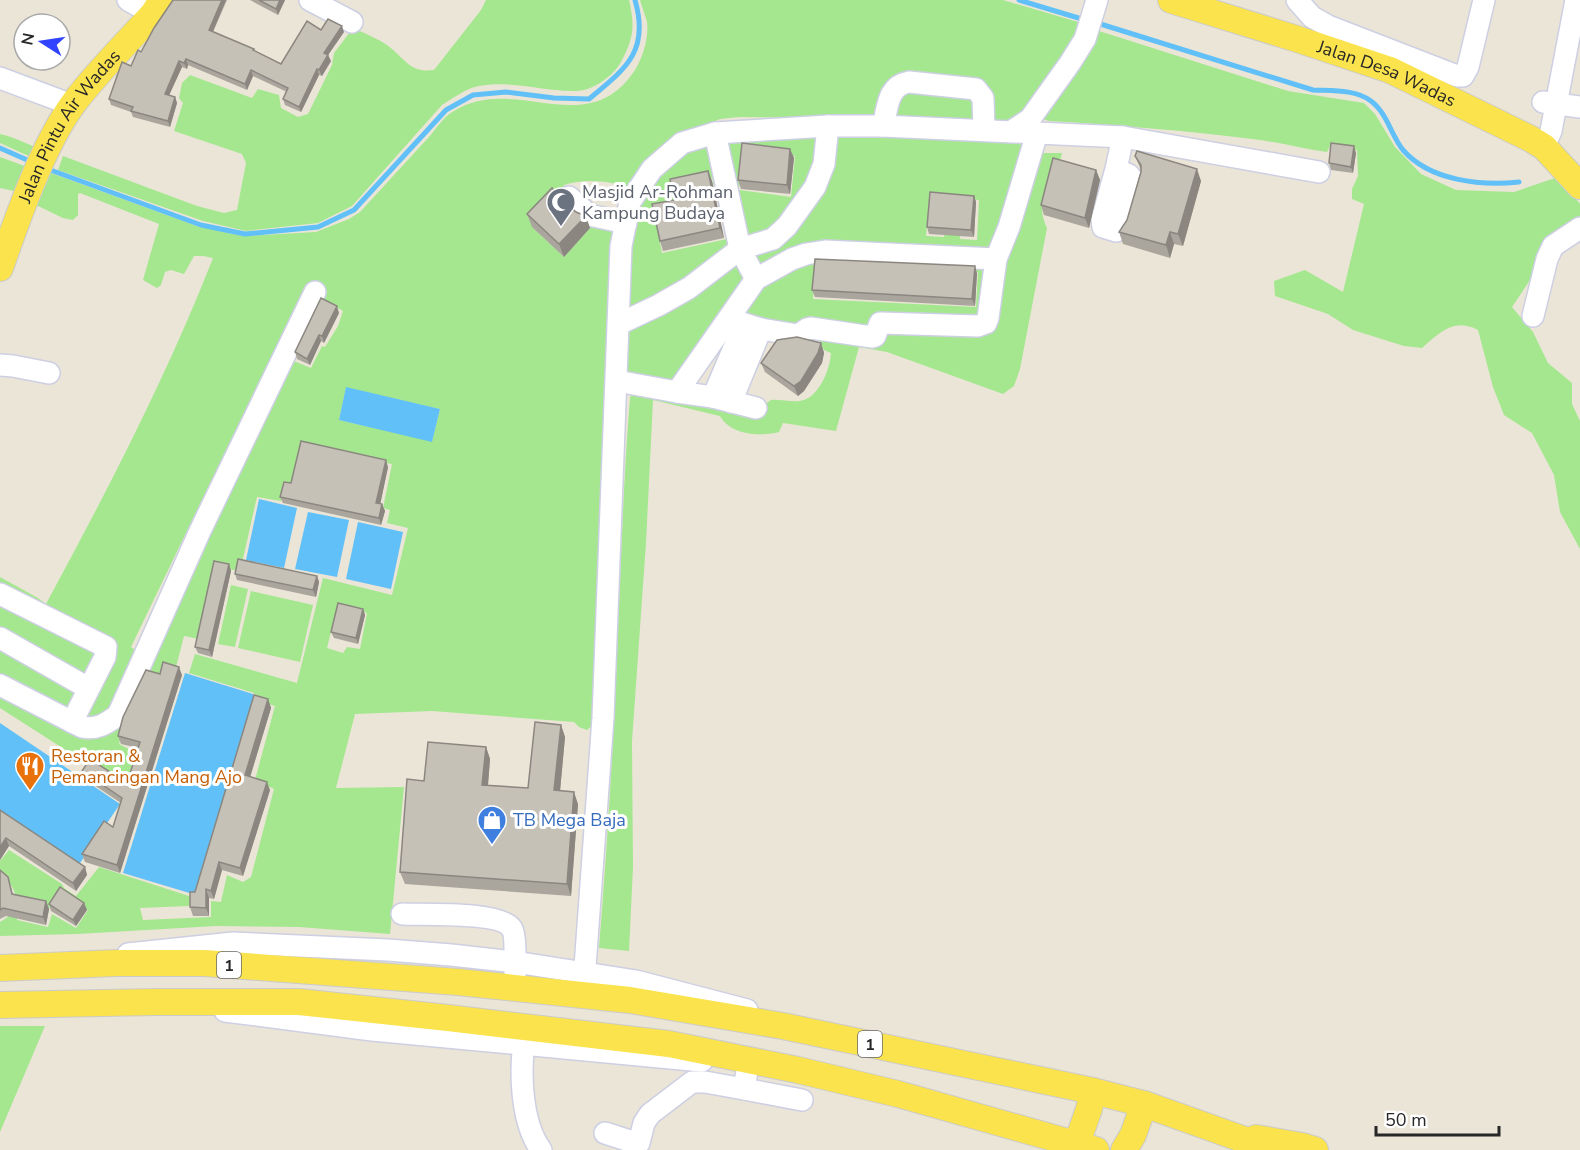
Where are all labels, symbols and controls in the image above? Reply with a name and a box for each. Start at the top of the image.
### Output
north arrow [12,12,72,72]
text: N [16,31,40,47]
street label: Jalan Desa Wadas [1313,34,1460,112]
street label: Jalan Pintu Air Wadas [12,44,126,207]
place label: Masjid Ar-Rohman Kampung Budaya [582,180,733,225]
mosque icon: Masjid Ar-Rohman Kampung Budaya [545,186,577,228]
place label: Restoran & Pemancingan Mang Ajo [51,744,242,789]
restaurant icon: Restoran & Pemancingan Mang Ajo [14,750,46,792]
shop icon: TB Mega Baja [476,804,508,846]
place label: TB Mega Baja [513,808,626,832]
road number: 1 [217,952,241,978]
road number: 1 [858,1031,882,1057]
scale bar [1376,1099,1499,1137]
text: 50 m [1385,1108,1427,1132]

